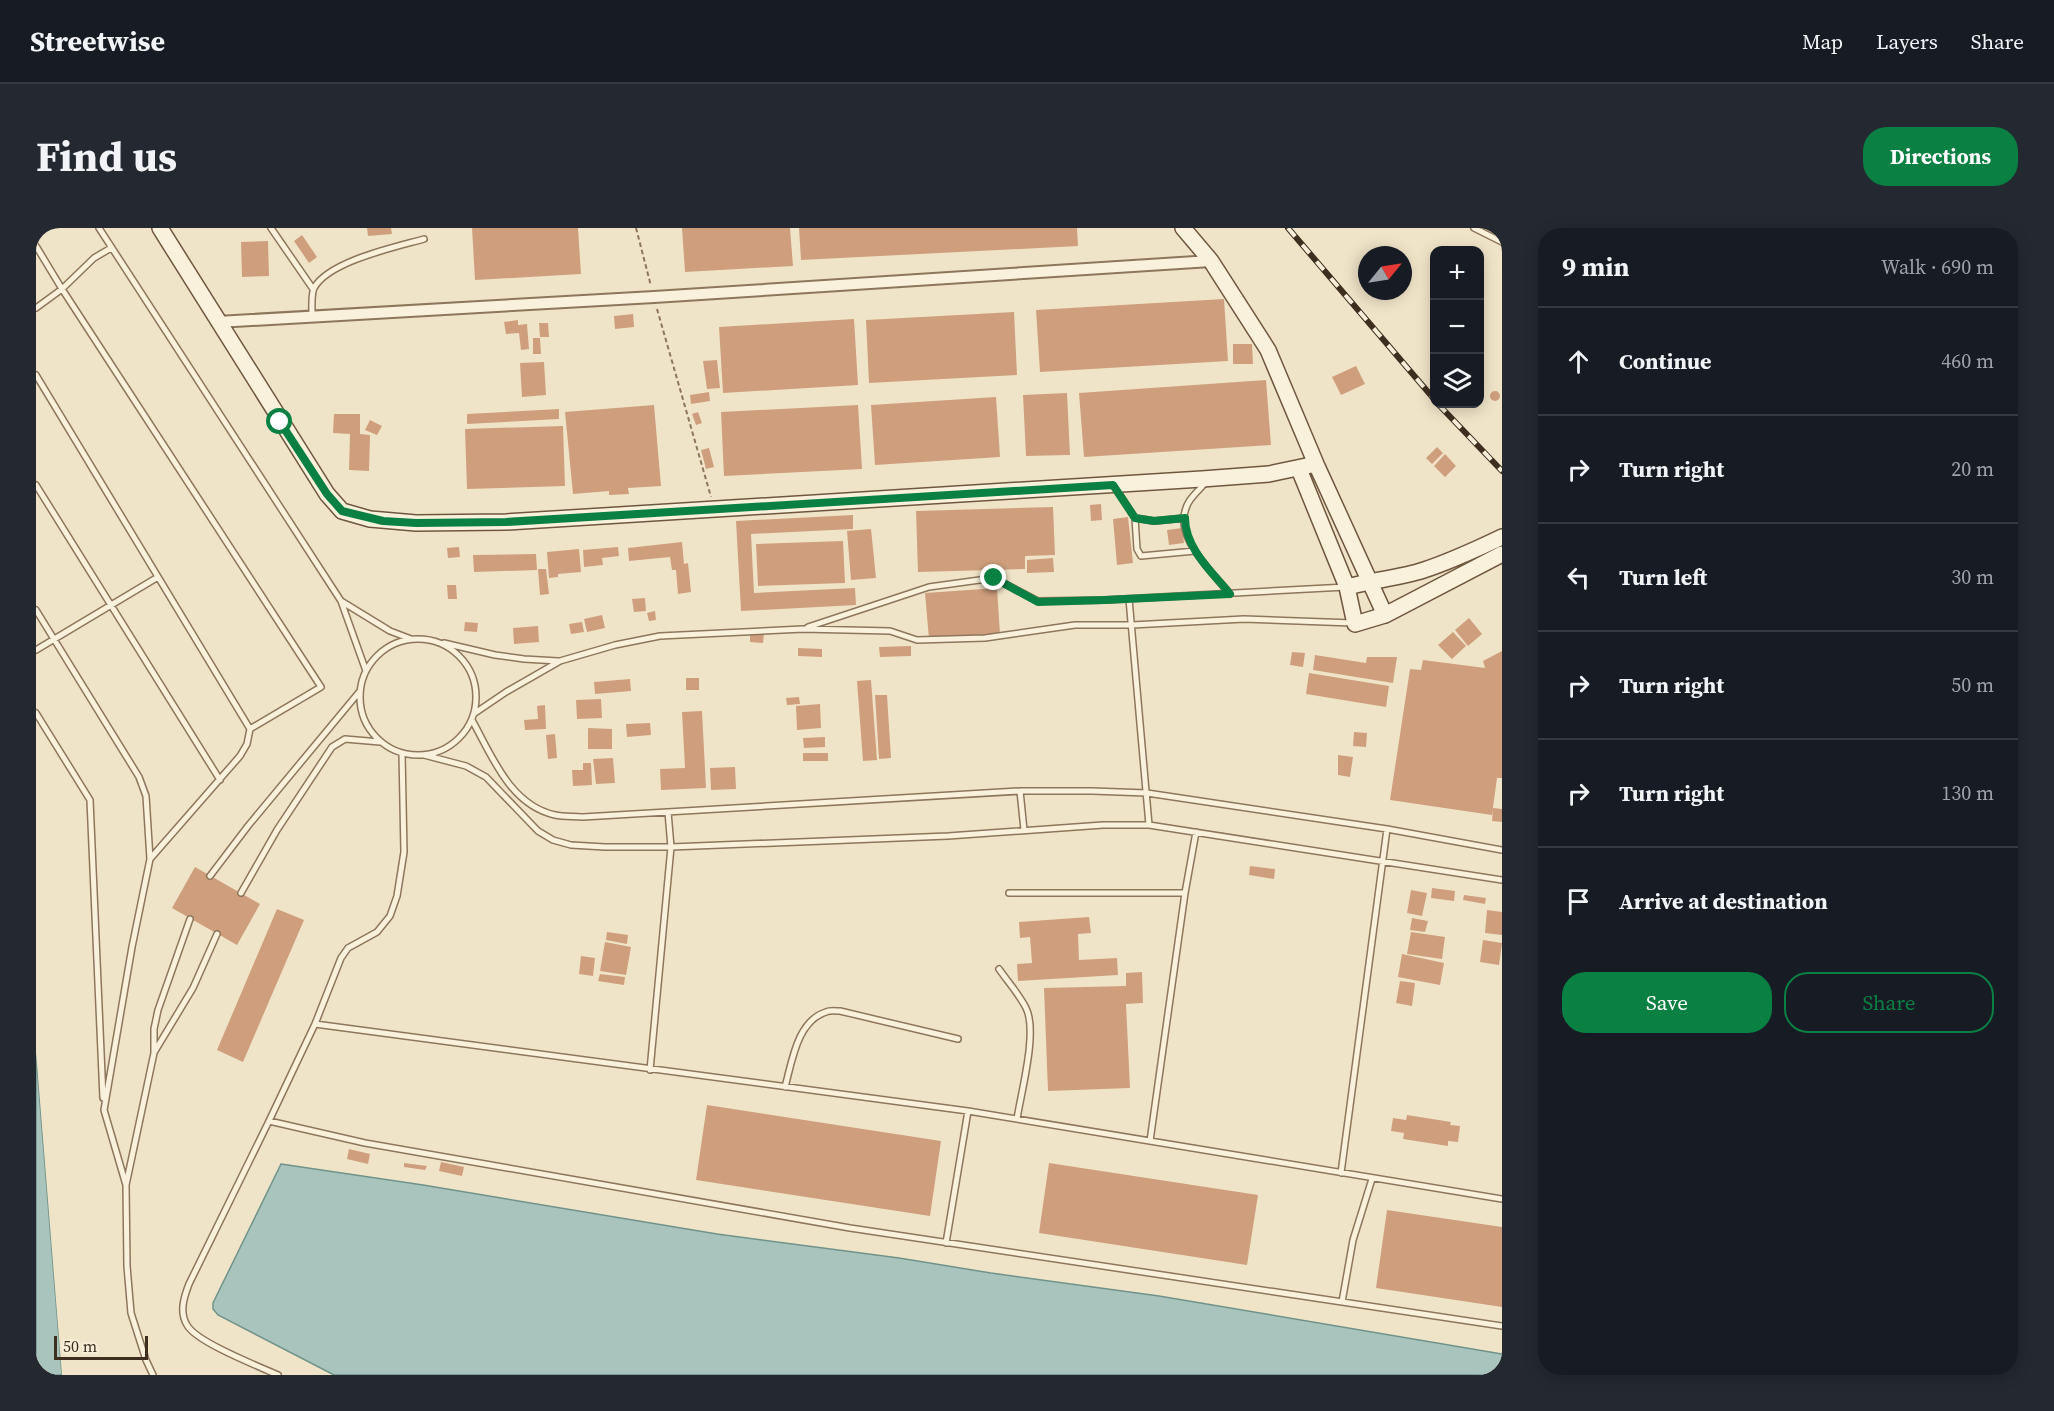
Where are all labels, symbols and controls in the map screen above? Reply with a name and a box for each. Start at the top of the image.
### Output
text: Streetwise [30,22,165,60]
text: Map [1802,27,1843,56]
text: Layers [1876,27,1938,56]
text: Share [1971,27,2024,56]
text: Find us [36,127,177,185]
button: Directions [1863,127,2018,186]
north arrow [1358,246,1412,300]
map controls [1430,246,1484,408]
button: + [1430,246,1484,300]
text: 9 min [1562,249,1629,285]
text: Walk · 690 m [1881,253,1994,281]
button: − [1430,300,1484,354]
icon: ahead [1562,345,1595,378]
text: Continue [1619,346,1712,376]
text: 460 m [1941,347,1994,375]
button: layers [1430,354,1484,408]
route start [266,408,292,434]
icon: right [1562,453,1595,486]
text: Turn right [1619,454,1724,484]
text: 20 m [1951,455,1994,483]
icon: left [1562,561,1595,594]
text: Turn left [1619,562,1707,592]
text: 30 m [1951,563,1994,591]
route end [980,564,1006,590]
icon: right [1562,669,1595,702]
text: Turn right [1619,670,1724,700]
text: 50 m [1951,671,1994,699]
icon: right [1562,777,1595,810]
text: Turn right [1619,778,1724,808]
text: 130 m [1941,779,1994,807]
icon: arrive [1562,885,1595,918]
text: Arrive at destination [1619,886,1828,916]
button: Save [1562,972,1772,1033]
button: Share [1784,972,1994,1033]
scale bar [54,1333,148,1360]
text: 50 m [63,1335,97,1357]

